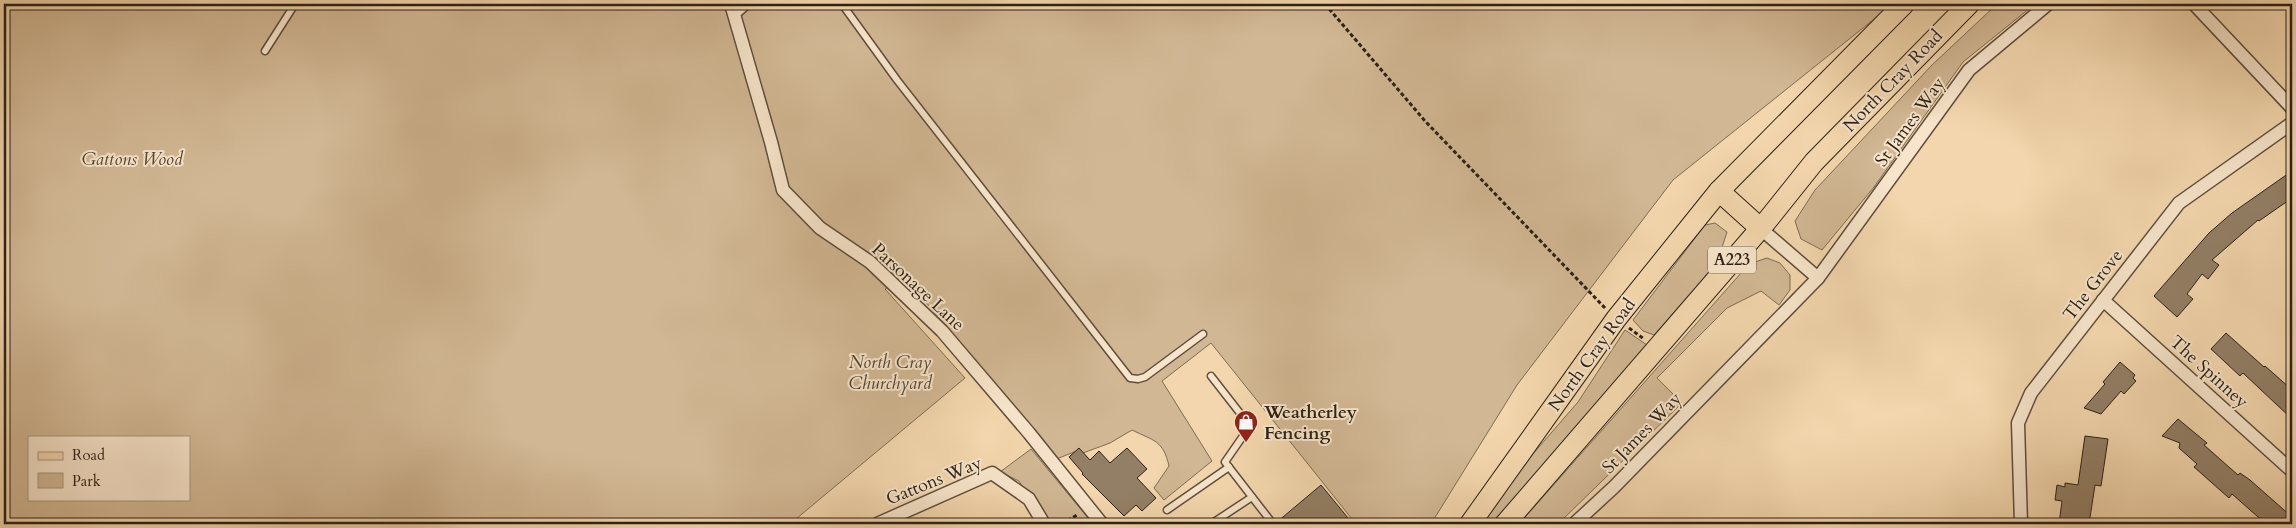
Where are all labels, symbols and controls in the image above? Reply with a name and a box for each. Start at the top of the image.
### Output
street label: North Cray Road [1837,24,1949,138]
street label: St James Way [1869,72,1951,172]
park label: Gattons Wood [81,147,184,172]
street label: Parsonage Lane [866,237,970,337]
street label: The Grove [2057,244,2129,326]
road number: A223 [1708,246,1756,274]
street label: North Cray Road [1542,293,1642,417]
street label: The Spinney [2164,330,2254,414]
park label: North Cray Churchyard [848,350,933,396]
street label: St James Way [1597,386,1688,479]
place label: Weatherley Fencing [1263,400,1358,446]
shop icon: Weatherley Fencing [1233,409,1259,443]
legend [28,436,190,500]
text: Road [72,445,105,465]
street label: Gattons Way [882,450,986,512]
text: Park [72,471,101,491]

